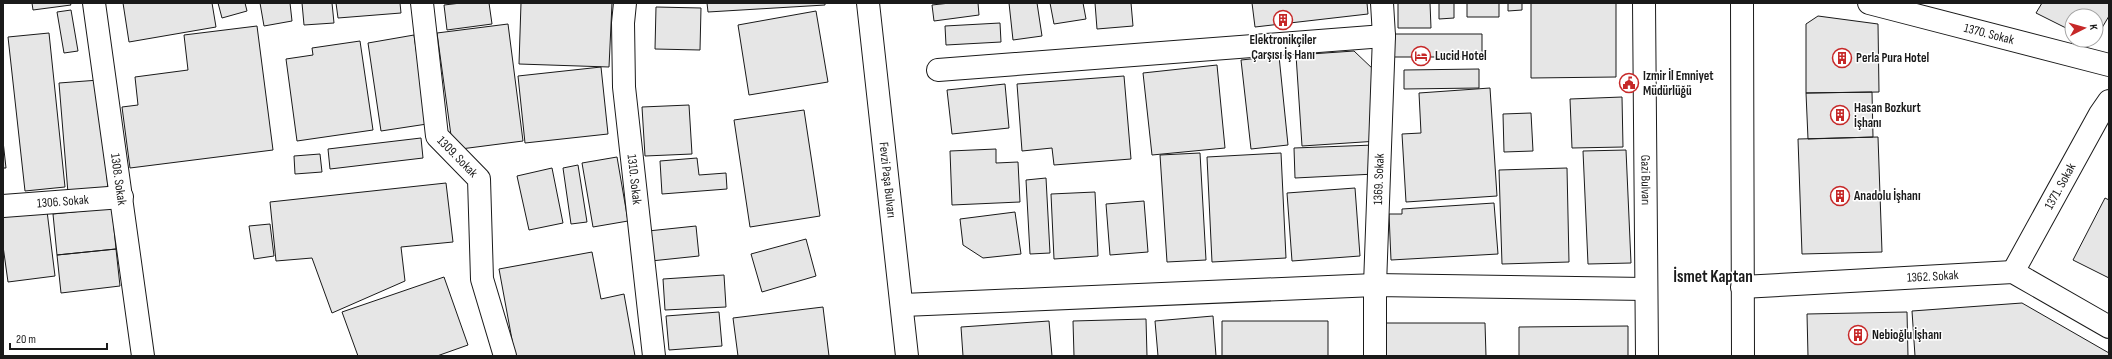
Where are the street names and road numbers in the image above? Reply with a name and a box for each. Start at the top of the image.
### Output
street label: 1370. Sokak [1962,20,2016,48]
street label: 1309. Sokak [434,133,481,181]
street label: Fevzi Paşa Bulvarı [875,141,900,219]
street label: 1308. Sokak [107,152,130,206]
street label: 1310. Sokak [624,153,645,205]
street label: 1369. Sokak [1370,153,1388,205]
street label: Gazi Bulvarı [1637,155,1654,205]
street label: 1371. Sokak [2041,160,2080,212]
street label: 1306. Sokak [36,192,89,211]
street label: 1362. Sokak [1906,267,1959,286]

